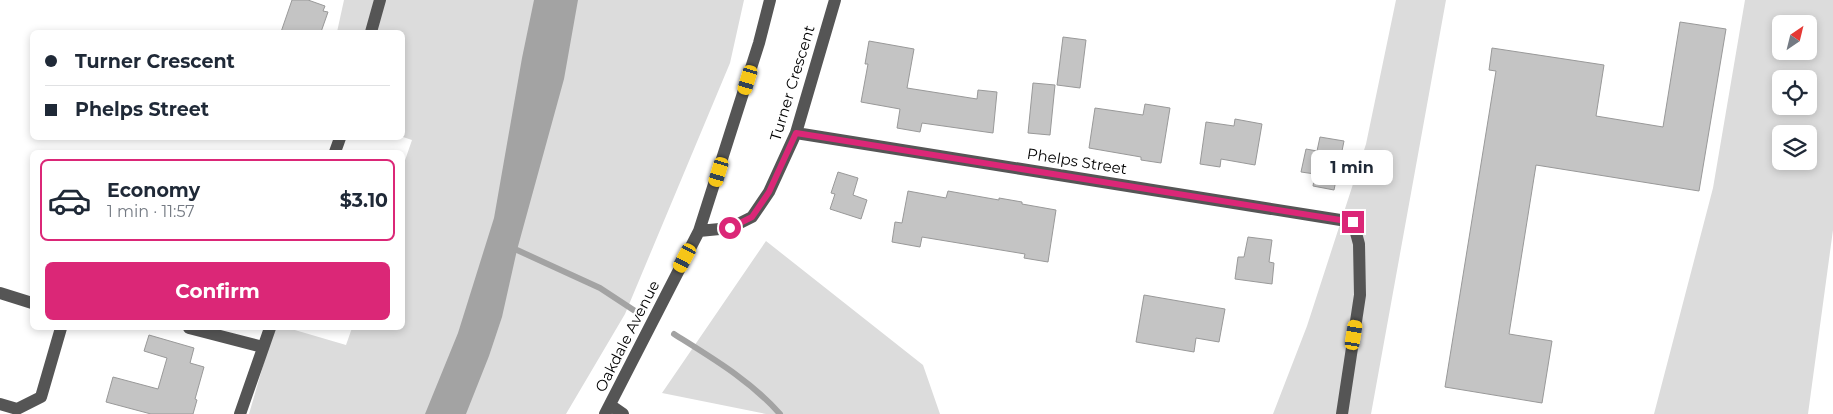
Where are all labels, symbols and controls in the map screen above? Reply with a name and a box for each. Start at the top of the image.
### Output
north arrow [1772,15,1818,60]
map controls [1772,15,1817,170]
street label: Turner Crescent [765,23,819,143]
text: Turner Crescent [75,50,235,73]
car [736,63,759,97]
button: locate [1772,70,1817,115]
text: Phelps Street [75,98,209,121]
button: layers [1772,125,1817,170]
street label: Phelps Street [1026,144,1128,178]
callout: 1 min [1312,150,1394,184]
car [707,155,730,189]
text: 1 min [1330,158,1374,177]
icon: car [47,178,92,223]
text: Economy [107,179,200,202]
text: $3.10 [340,189,388,212]
text: 1 min · 11:57 [107,202,195,221]
route end [1342,211,1364,233]
route start [719,217,741,239]
car [671,241,698,275]
button: Confirm [45,262,390,320]
street label: Oakdale Avenue [591,277,663,395]
car [1344,319,1363,351]

